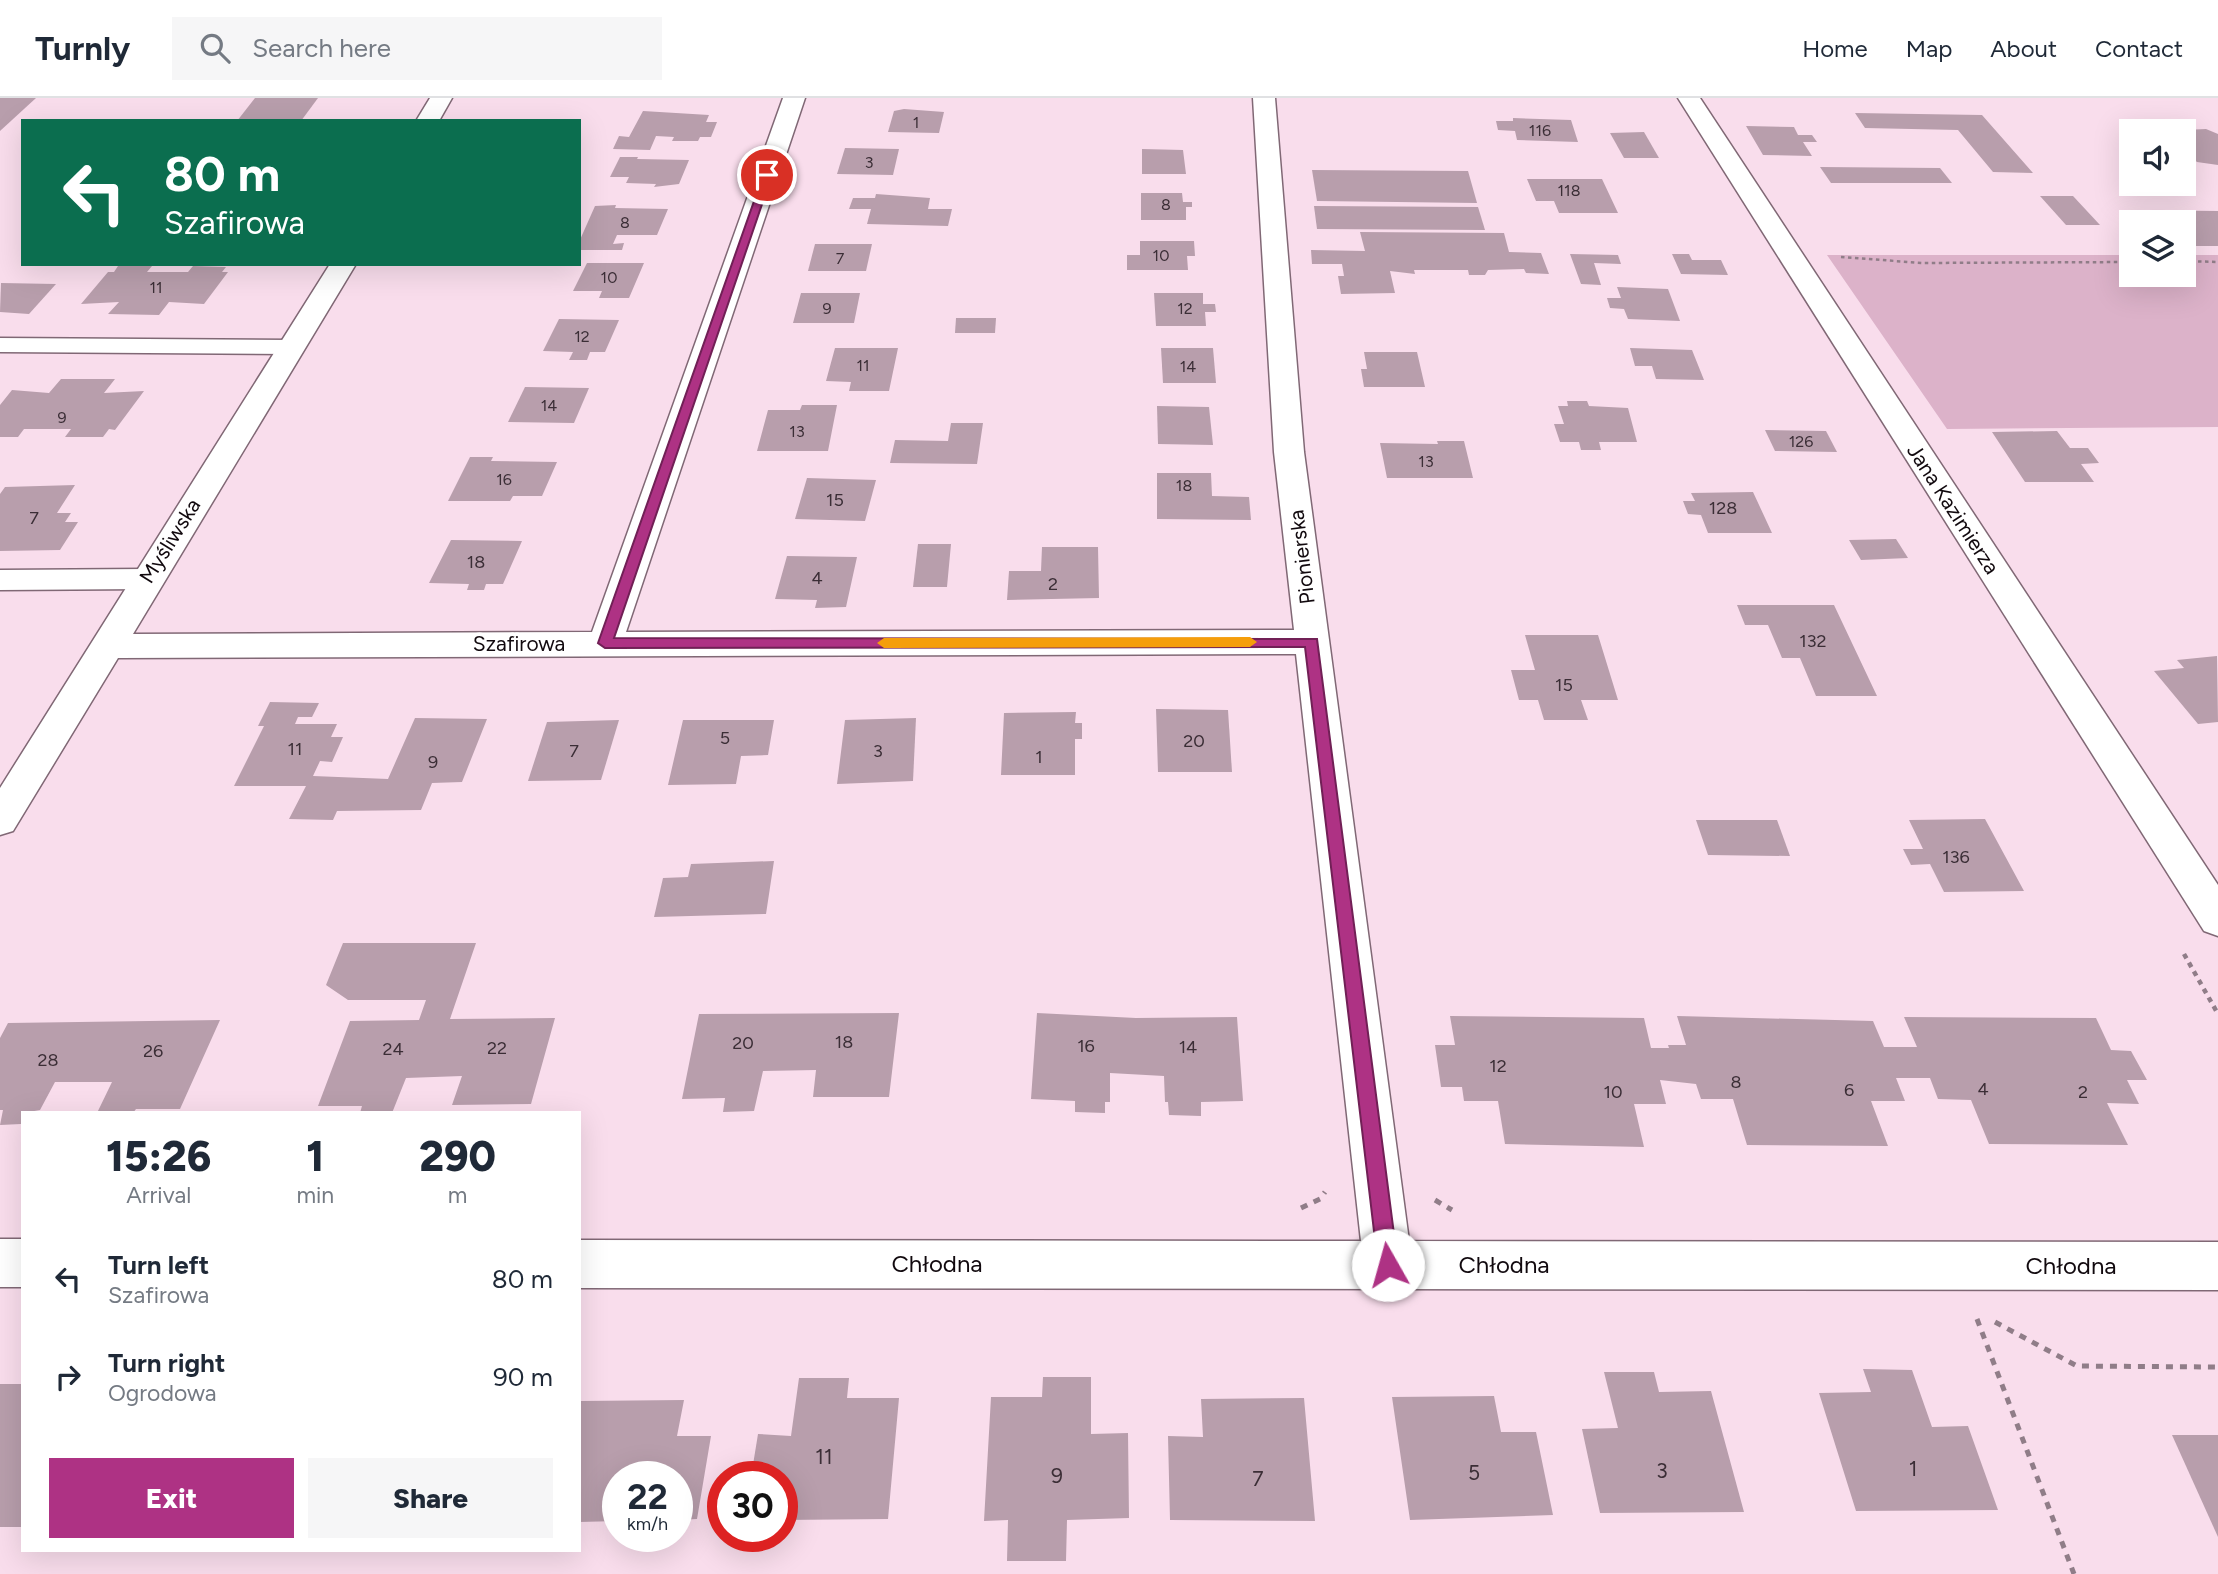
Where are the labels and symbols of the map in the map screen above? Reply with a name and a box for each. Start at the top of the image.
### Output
house number: 1 [913,113,919,132]
house number: 116 [1529,121,1551,140]
pin [737,145,797,205]
house number: 3 [865,153,873,172]
house number: 118 [1557,181,1581,200]
house number: 8 [1161,195,1171,214]
house number: 8 [620,213,630,232]
house number: 10 [1153,246,1169,265]
house number: 7 [836,249,845,268]
house number: 10 [601,268,617,287]
house number: 11 [149,278,163,297]
house number: 9 [822,299,832,318]
house number: 12 [1177,299,1193,318]
house number: 12 [574,327,590,346]
house number: 11 [856,356,870,375]
house number: 14 [1180,357,1196,376]
house number: 14 [541,396,557,415]
house number: 9 [57,408,67,427]
house number: 13 [789,422,805,441]
house number: 126 [1789,432,1813,451]
street label: Jana Kazimierza [1902,439,2005,578]
house number: 13 [1418,452,1434,471]
house number: 16 [496,470,512,489]
house number: 18 [1176,476,1192,495]
house number: 15 [826,489,844,511]
street label: Myśliwska [134,494,205,588]
house number: 128 [1709,497,1737,519]
house number: 7 [29,507,39,529]
street label: Pionierska [1283,508,1320,606]
house number: 18 [467,551,485,573]
house number: 4 [811,567,823,589]
house number: 2 [1048,573,1058,595]
house number: 132 [1799,630,1827,652]
street label: Szafirowa [473,631,565,656]
house number: 15 [1555,674,1573,696]
house number: 5 [720,727,730,749]
house number: 20 [1183,730,1205,752]
house number: 11 [288,738,302,760]
house number: 7 [569,740,579,762]
house number: 3 [873,740,883,762]
house number: 1 [1035,746,1043,768]
house number: 9 [428,751,438,773]
house number: 136 [1942,846,1970,868]
house number: 18 [835,1031,853,1053]
house number: 20 [732,1032,754,1054]
house number: 16 [1077,1035,1095,1057]
house number: 14 [1179,1036,1197,1058]
house number: 22 [487,1037,507,1059]
house number: 24 [382,1038,404,1060]
house number: 26 [143,1040,163,1062]
house number: 28 [37,1049,59,1071]
house number: 12 [1489,1055,1507,1077]
house number: 8 [1730,1071,1742,1093]
house number: 4 [1977,1078,1989,1100]
house number: 6 [1844,1079,1854,1101]
house number: 10 [1604,1081,1622,1103]
house number: 2 [2078,1081,2088,1103]
position arrow [1351,1228,1425,1302]
street label: Chłodna [891,1249,983,1278]
street label: Chłodna [1458,1250,1550,1279]
street label: Chłodna [2025,1251,2117,1280]
house number: 11 [815,1444,833,1469]
house number: 1 [1909,1456,1917,1481]
house number: 3 [1656,1458,1668,1483]
house number: 5 [1468,1460,1480,1485]
speed limit sign: 30 [707,1461,798,1552]
house number: 9 [1051,1463,1063,1488]
house number: 7 [1252,1466,1264,1491]

